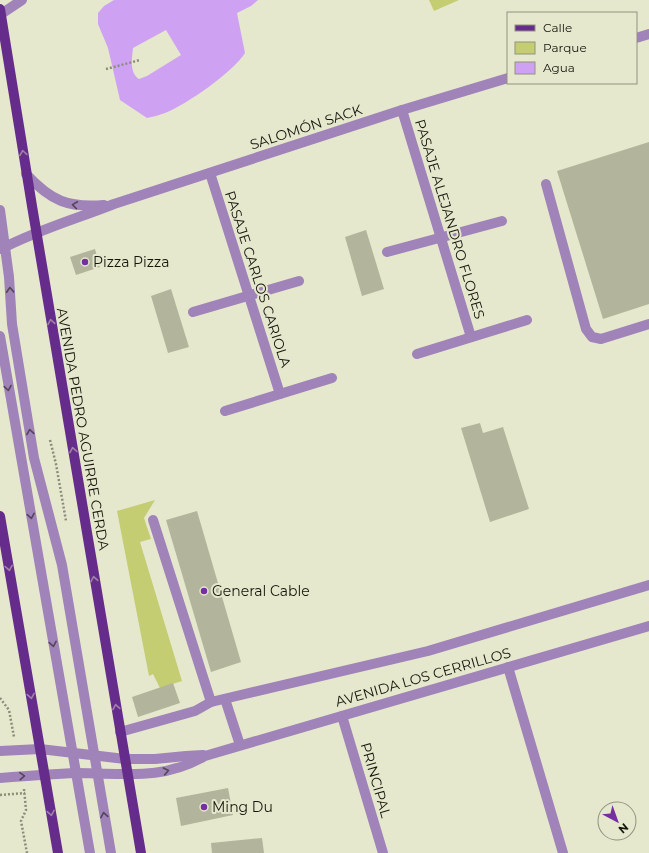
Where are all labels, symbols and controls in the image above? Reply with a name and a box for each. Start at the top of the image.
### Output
legend [507,12,637,84]
text: Calle [543,20,572,35]
text: Parque [543,40,587,55]
text: Agua [543,60,575,75]
street label: SALOMÓN SACK [248,100,364,154]
street label: PASAJE ALEJANDRO FLORES [411,117,489,321]
one-way arrow [19,150,28,156]
street label: PASAJE CARLOS CARIOLA [221,189,295,370]
one-way arrow [72,201,78,210]
place label: Pizza Pizza [93,253,169,271]
marker: Pizza Pizza [80,257,90,267]
one-way arrow [6,287,14,293]
street label: AVENIDA PEDRO AGUIRRE CERDA [53,306,113,553]
one-way arrow [48,319,56,325]
one-way arrow [3,385,12,391]
one-way arrow [26,429,35,435]
one-way arrow [69,447,78,454]
one-way arrow [26,513,34,519]
one-way arrow [4,565,13,571]
one-way arrow [90,576,99,582]
place label: General Cable [212,582,310,600]
marker: General Cable [199,586,209,596]
one-way arrow [48,641,57,647]
street label: AVENIDA LOS CERRILLOS [333,643,513,711]
one-way arrow [26,693,35,699]
one-way arrow [112,704,121,710]
street label: PRINCIPAL [357,740,396,820]
one-way arrow [163,767,169,775]
one-way arrow [19,772,25,781]
place label: Ming Du [212,798,273,816]
north arrow [597,801,637,841]
marker: Ming Du [199,802,209,812]
one-way arrow [47,810,55,816]
one-way arrow [100,811,109,818]
text: N [616,820,632,837]

